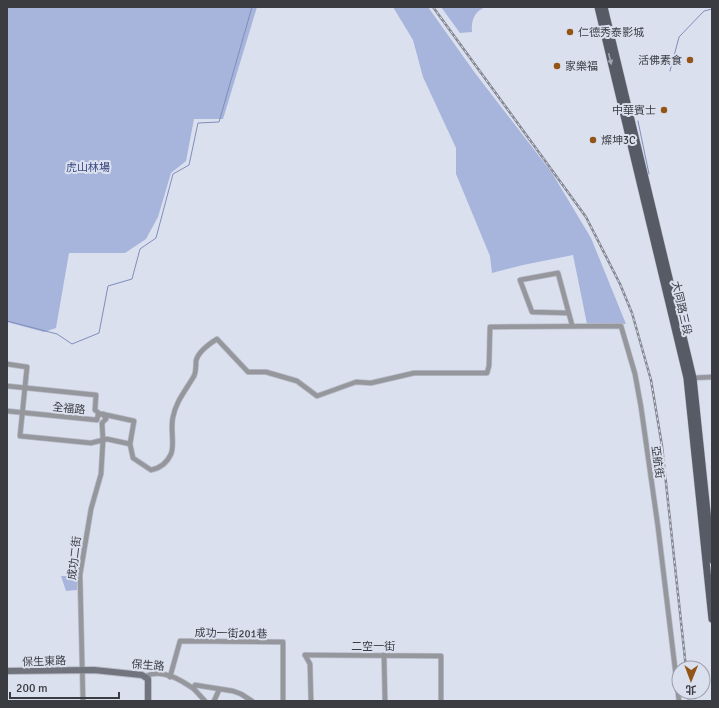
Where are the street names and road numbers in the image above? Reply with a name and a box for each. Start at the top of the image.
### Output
street label: 大同路三段 [669,280,694,336]
street label: 全福路 [52,400,86,417]
street label: 亞航街 [649,445,666,479]
street label: 成功二街 [65,535,84,581]
street label: 成功一街201巷 [194,626,268,641]
street label: 二空一街 [351,640,395,653]
street label: 保生東路 [22,654,66,669]
street label: 保生路 [131,658,165,673]

